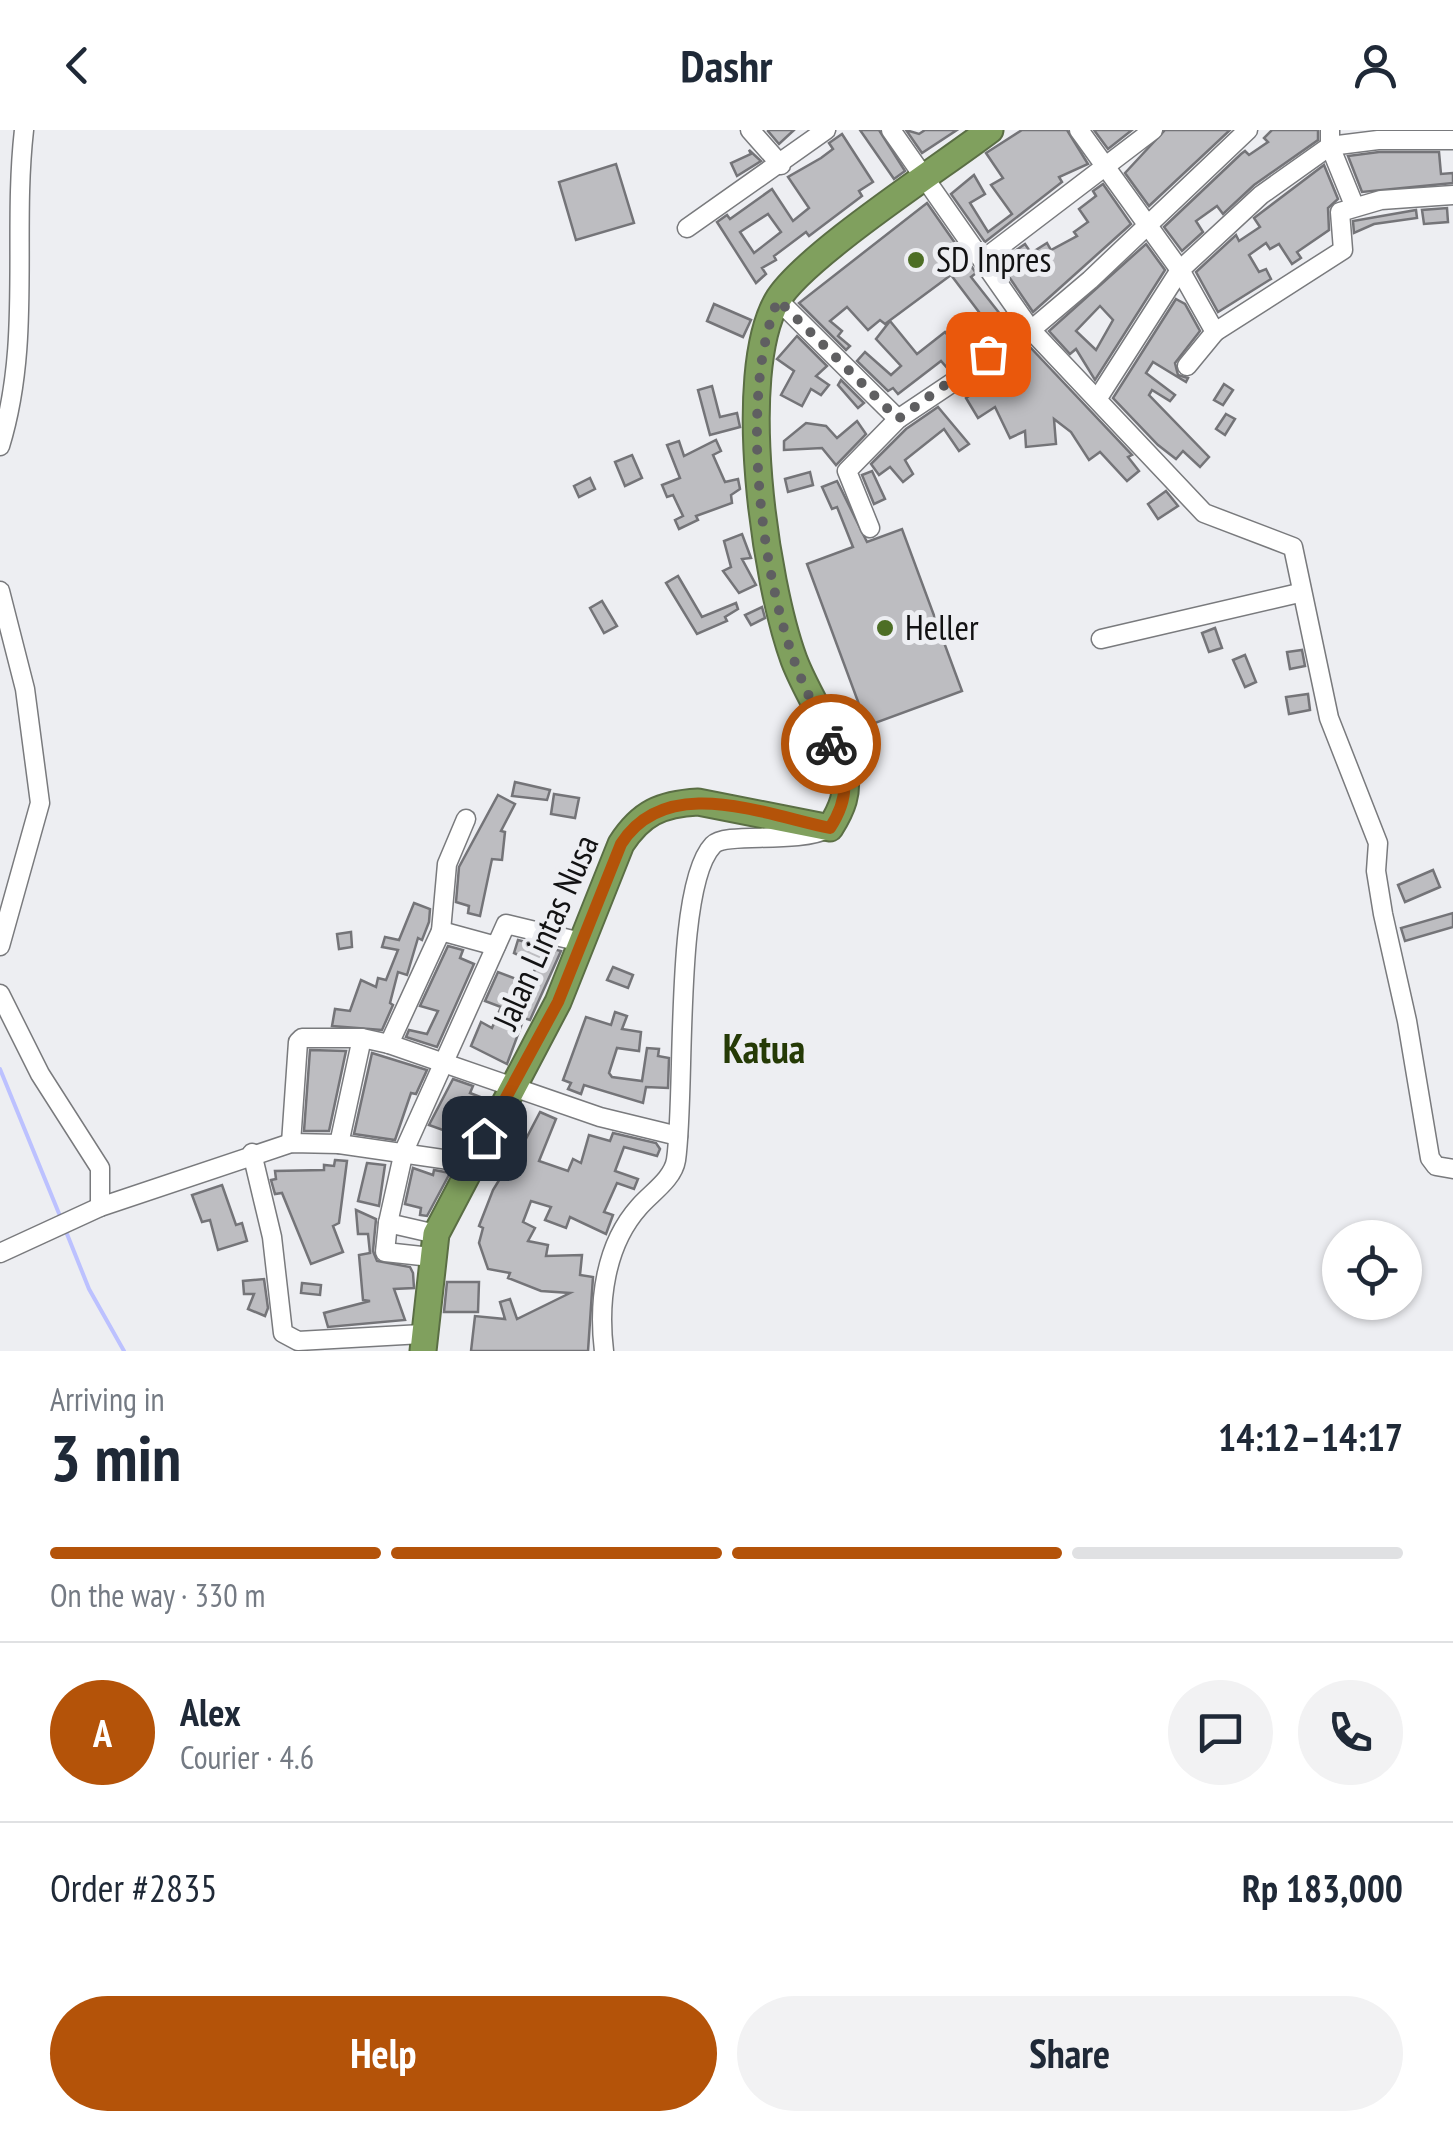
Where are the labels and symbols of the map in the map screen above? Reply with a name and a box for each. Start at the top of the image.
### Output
place label: SD Inpres [936,236,1051,282]
marker: SD Inpres [905,249,927,271]
pin [946,312,1031,397]
place label: Heller [905,604,979,650]
marker: Heller [874,617,896,639]
courier [781,694,881,794]
street label: Jalan Lintas Nusa [481,827,608,1037]
district label: Katua [723,1022,805,1074]
pin [442,1096,527,1181]

